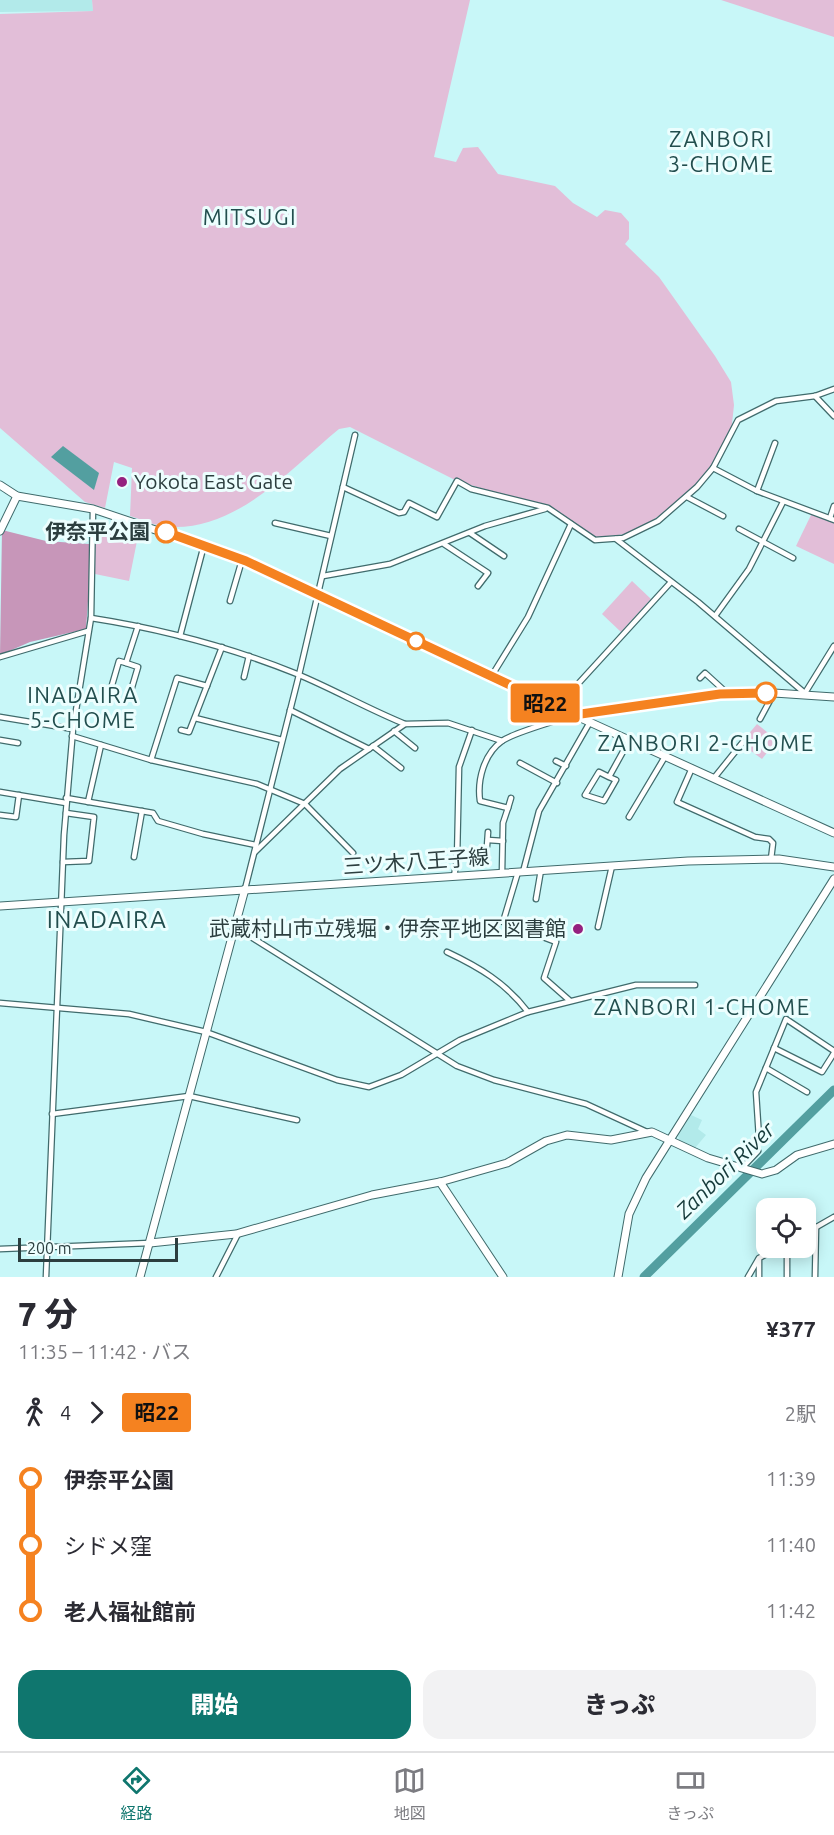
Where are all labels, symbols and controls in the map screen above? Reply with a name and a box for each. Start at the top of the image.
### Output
district label: ZANBORI 3-CHOME [668,126,774,176]
district label: MITSUGI [203,204,297,229]
place label: Yokota East Gate [134,469,293,493]
marker: Yokota East Gate [115,475,129,489]
place label: 伊奈平公園 [45,519,150,543]
marker: 伊奈平公園 [155,521,177,543]
unlabelled marker [407,632,425,650]
district label: INADAIRA 5-CHOME [27,682,139,732]
unlabelled marker [755,682,777,704]
line badge: 昭22 [510,684,580,722]
text: 昭22 [523,691,567,715]
district label: ZANBORI 2-CHOME [598,730,814,755]
street label: 三ツ木八王子線 [342,844,490,878]
district label: INADAIRA [47,906,167,933]
place label: 武蔵村山市立残堀・伊奈平地区図書館 [209,916,566,940]
marker: 武蔵村山市立残堀・伊奈平地区図書館 [571,922,585,936]
district label: ZANBORI 1-CHOME [594,994,810,1019]
water label: Zanbori River [669,1116,780,1224]
map controls [756,1198,816,1258]
button: locate [756,1198,816,1258]
scale bar [18,1235,178,1262]
text: 200 m [27,1239,72,1257]
text: 7 分 [18,1295,78,1332]
text: ¥377 [766,1316,816,1341]
text: 11:35 – 11:42 · バス [18,1340,191,1363]
icon: walk [18,1396,51,1429]
icon: forward [80,1396,113,1429]
text: 昭22 [134,1400,179,1424]
text: 4 [60,1401,71,1424]
text: 2駅 [785,1402,816,1425]
text: 伊奈平公園 [64,1467,174,1492]
text: 11:39 [766,1467,816,1490]
text: シドメ窪 [64,1533,152,1558]
text: 11:40 [766,1533,816,1556]
text: 老人福祉館前 [64,1599,196,1624]
text: 11:42 [766,1599,816,1622]
button: 開始 [18,1670,411,1739]
button: きっぷ [423,1670,816,1739]
tab: 経路 [120,1764,153,1824]
tab: 地図 [393,1764,426,1824]
tab: きっぷ [667,1764,714,1824]

